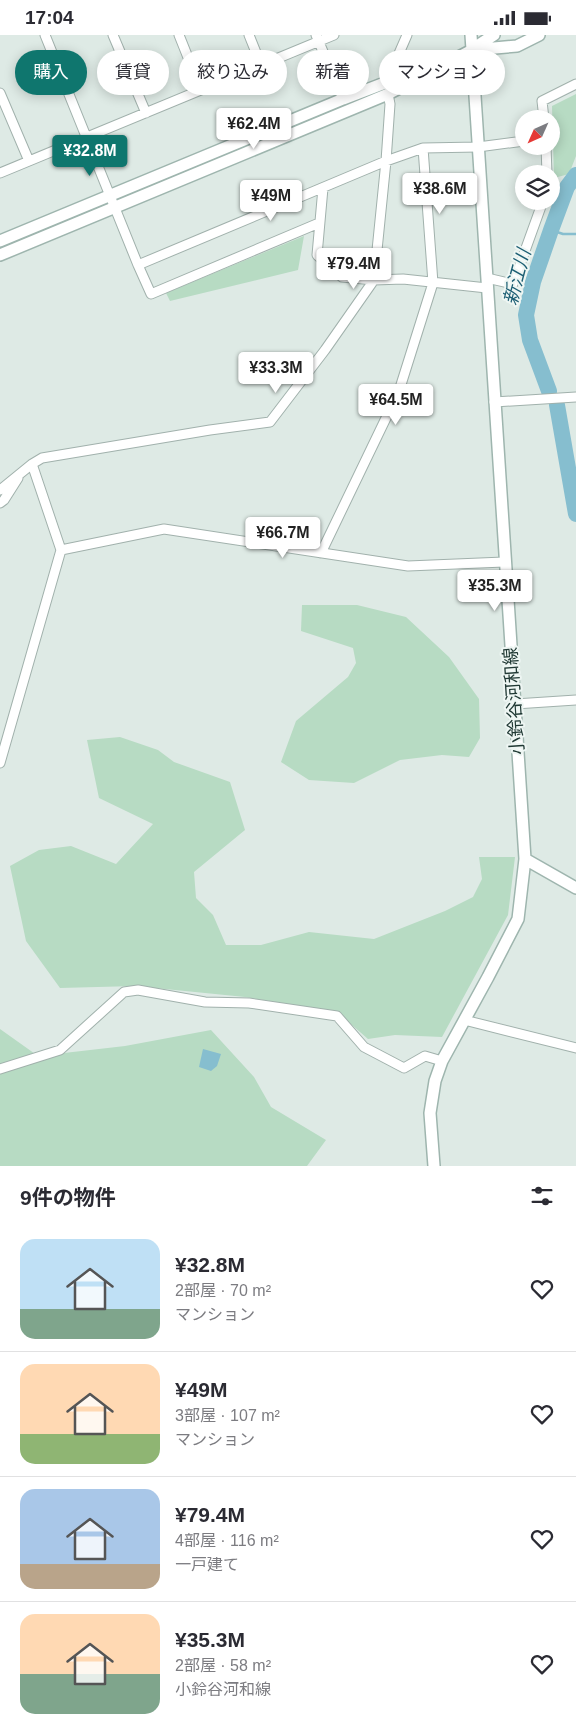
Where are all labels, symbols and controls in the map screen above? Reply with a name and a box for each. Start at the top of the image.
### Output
text: 17:04 [25,7,74,28]
chip: 購入 [15,50,87,95]
chip: 賃貸 [97,50,169,95]
chip: 絞り込み [179,50,287,95]
chip: 新着 [297,50,369,95]
chip: マンション [379,50,505,95]
pin: ¥62.4M [213,107,295,150]
north arrow [515,110,560,155]
map controls [515,110,560,210]
text: ¥62.4M [227,115,281,132]
pin: ¥32.8M [49,135,131,177]
text: ¥32.8M [63,142,117,159]
button: layers [515,165,560,210]
pin: ¥38.6M [399,173,481,215]
pin: ¥49M [241,179,301,222]
text: ¥38.6M [413,180,467,197]
text: ¥49M [251,187,291,204]
water label: 新江川 [499,245,535,307]
pin: ¥79.4M [313,247,395,290]
text: ¥79.4M [327,255,381,272]
pin: ¥33.3M [235,351,317,394]
text: ¥33.3M [249,359,303,376]
pin: ¥64.5M [355,383,437,426]
text: ¥64.5M [369,391,423,408]
pin: ¥66.7M [242,517,324,559]
text: ¥66.7M [256,524,310,541]
pin: ¥35.3M [454,569,536,612]
text: ¥35.3M [468,577,522,594]
street label: 小鈴谷河和線 [500,646,528,756]
icon: filters [528,1182,556,1210]
text: 9件の物件 [20,1186,116,1209]
text: ¥32.8M [175,1253,245,1276]
icon: home [60,1259,120,1319]
icon: heart [528,1275,556,1303]
text: 2部屋 · 70 m² [175,1282,271,1299]
text: マンション [175,1306,255,1323]
text: ¥49M [175,1378,228,1401]
icon: home [60,1384,120,1444]
icon: heart [528,1400,556,1428]
text: 3部屋 · 107 m² [175,1407,280,1424]
text: マンション [175,1431,255,1448]
text: ¥79.4M [175,1503,245,1526]
icon: home [60,1509,120,1569]
icon: heart [528,1525,556,1553]
text: 4部屋 · 116 m² [175,1532,279,1549]
text: 一戸建て [175,1556,239,1573]
text: ¥35.3M [175,1628,245,1651]
icon: home [60,1634,120,1694]
icon: heart [528,1650,556,1678]
text: 2部屋 · 58 m² [175,1657,271,1674]
text: 小鈴谷河和線 [175,1681,271,1698]

